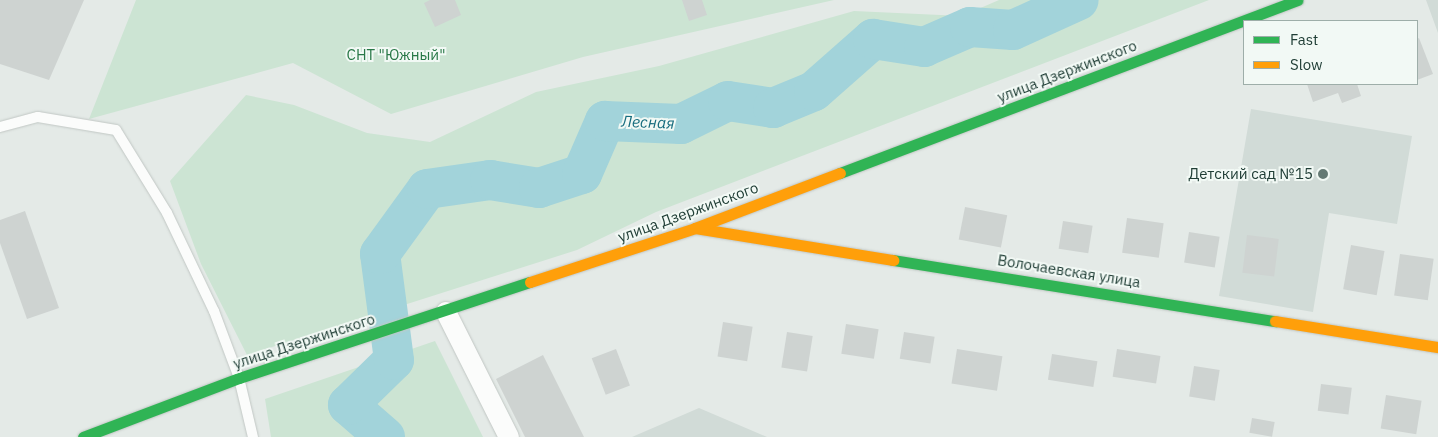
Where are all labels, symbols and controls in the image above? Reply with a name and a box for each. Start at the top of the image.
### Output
legend [1243,20,1418,85]
text: Fast [1290,30,1318,49]
street label: улица Дзержинского [995,36,1139,106]
park label: СНТ "Южный" [347,46,445,64]
text: Slow [1290,55,1323,74]
water label: Лесная [621,111,675,133]
place label: Детский сад №15 [1188,165,1313,183]
marker: Детский сад №15 [1317,168,1329,180]
street label: улица Дзержинского [615,178,761,246]
street label: Волочаевская улица [996,251,1142,291]
street label: улица Дзержинского [231,310,377,372]

